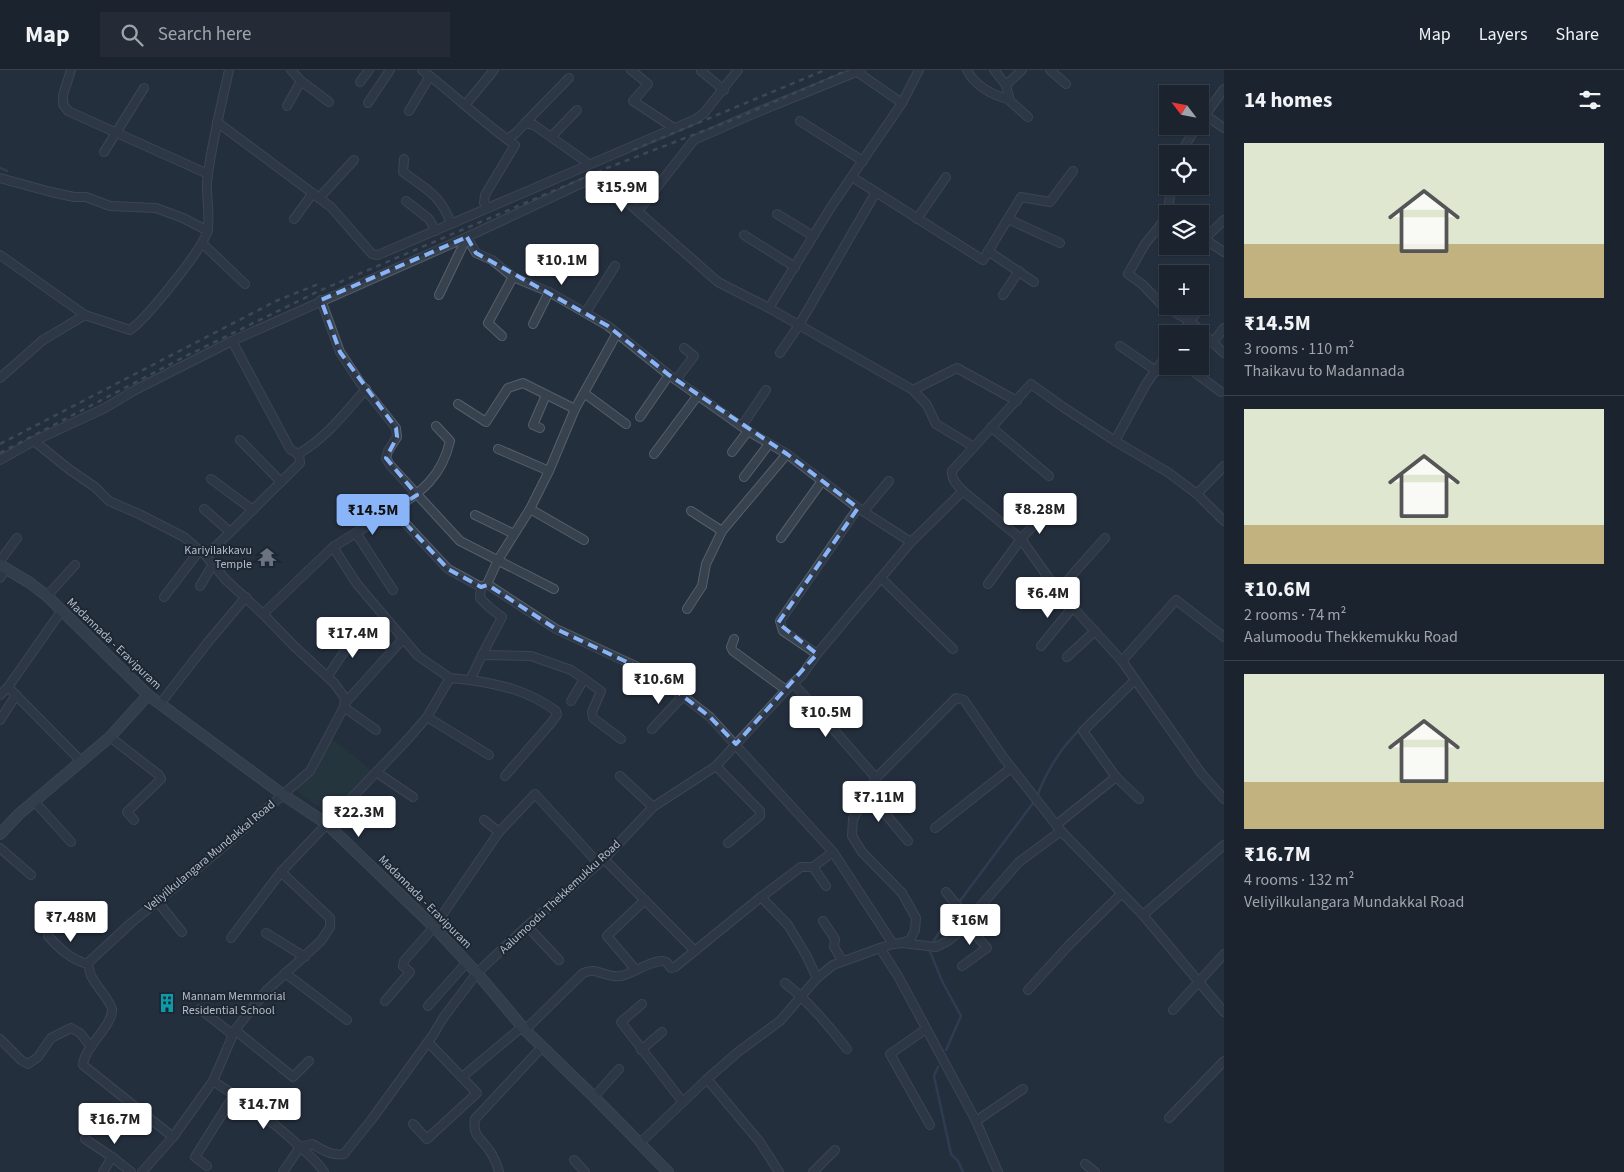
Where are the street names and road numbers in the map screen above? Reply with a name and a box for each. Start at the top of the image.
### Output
street label: Madannada - Eravipuram [63,594,165,694]
street label: Veliyilkulangara Mundakkal Road [141,796,279,916]
street label: Aalumoodu Thekkemukku Road [496,836,624,958]
street label: Madannada - Eravipuram [375,852,476,953]

